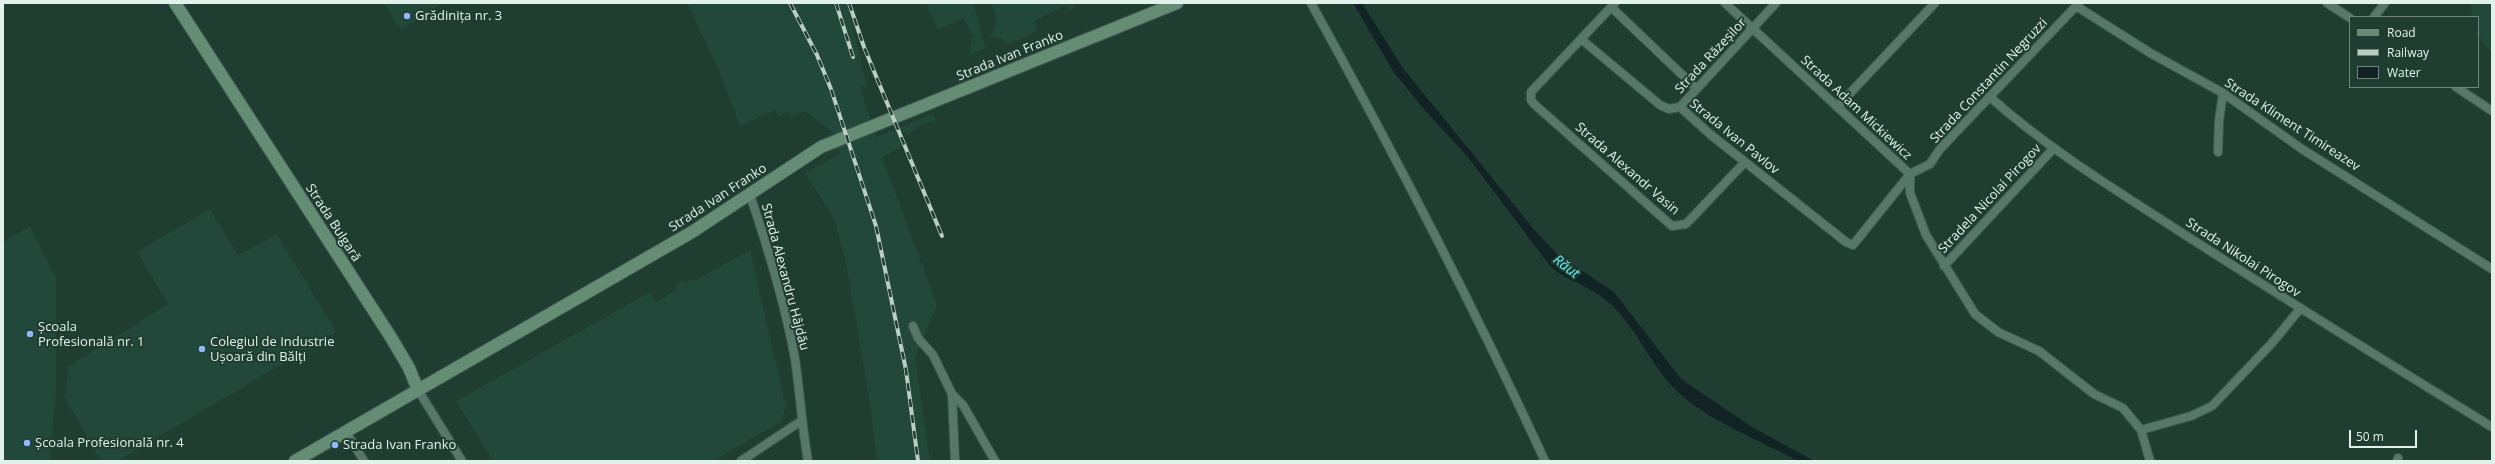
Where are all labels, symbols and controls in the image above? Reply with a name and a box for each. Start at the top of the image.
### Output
place label: Grădinița nr. 3 [415,8,502,24]
marker: Grădinița nr. 3 [402,11,412,21]
street label: Strada Răzeșilor [1672,15,1750,97]
street label: Strada Constantin Negruzzi [1927,15,2051,147]
legend [2349,16,2479,88]
text: Road [2387,24,2416,41]
street label: Strada Ivan Franko [954,28,1066,84]
text: Railway [2387,44,2429,61]
street label: Strada Adam Mickiewicz [1797,53,1915,163]
text: Water [2387,64,2421,81]
street label: Strada Kliment Timireazev [2221,75,2363,175]
street label: Strada Ivan Pavlov [1686,96,1782,178]
street label: Strada Alexandr Vasin [1572,120,1682,218]
street label: Stradela Nicolai Pirogov [1935,141,2045,257]
street label: Strada Ivan Franko [666,161,770,235]
street label: Strada Bulgară [302,181,364,265]
street label: Strada Alexandru Hâjdău [758,202,812,352]
street label: Strada Nikolai Pirogov [2183,215,2303,301]
water label: Răut [1550,252,1582,282]
place label: Școala Profesională nr. 1 [38,319,145,350]
marker: Școala Profesională nr. 1 [25,329,35,339]
place label: Colegiul de Industrie Ușoară din Bălți [210,334,334,365]
marker: Colegiul de Industrie Ușoară din Bălți [197,344,207,354]
scale bar [2351,422,2419,448]
text: 50 m [2356,428,2384,445]
place label: Școala Profesională nr. 4 [35,435,184,451]
place label: Strada Ivan Franko [343,437,456,453]
marker: Școala Profesională nr. 4 [22,438,32,448]
marker: Strada Ivan Franko [330,440,340,450]

